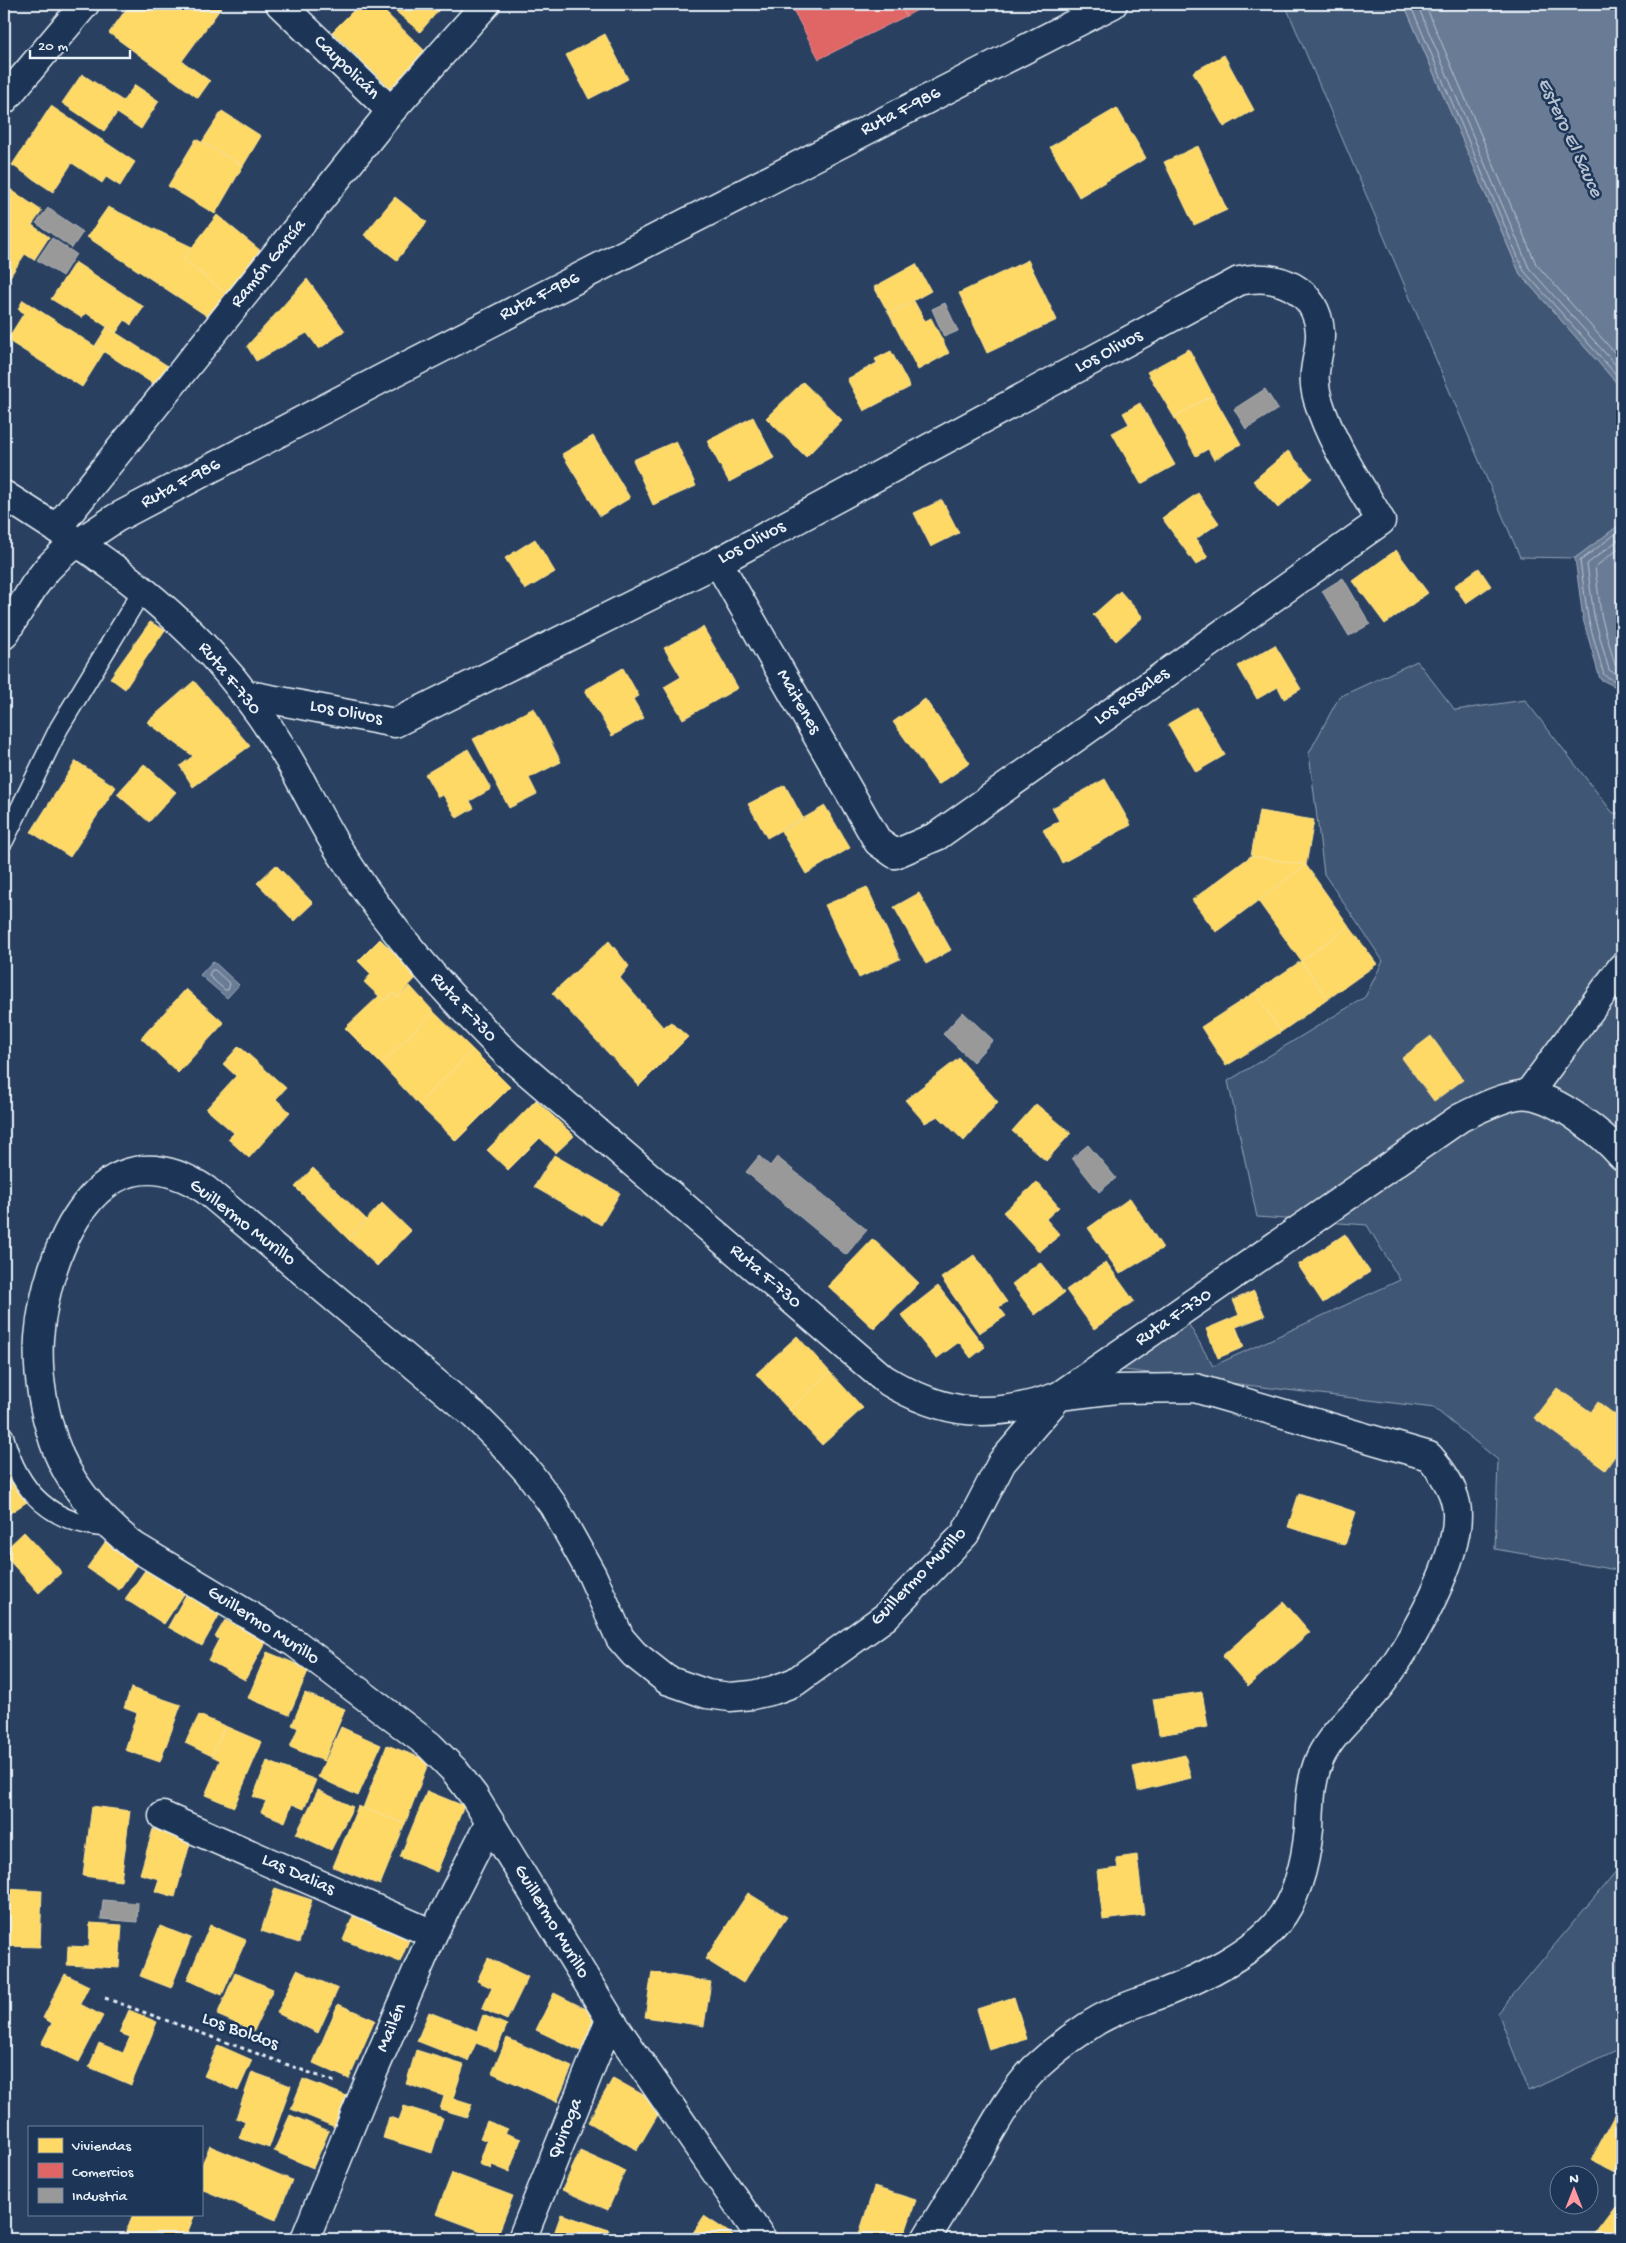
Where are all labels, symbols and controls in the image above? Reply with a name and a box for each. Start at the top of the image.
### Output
scale bar [30,28,130,60]
street label: Caupolicán [308,31,384,105]
text: 20 m [38,38,68,56]
water label: Estero El Sauce [1531,75,1607,202]
street label: Ruta F-986 [857,82,945,142]
street label: Ramón García [226,214,313,313]
street label: Ruta F-986 [496,267,584,327]
street label: Los Olivos [1071,324,1148,379]
street label: Ruta F-986 [137,453,225,515]
street label: Los Olivos [714,515,791,570]
street label: Ruta F-730 [192,638,266,721]
street label: Los Rosales [1090,662,1175,731]
street label: Maitenes [770,665,826,739]
street label: Los Olivos [308,695,385,731]
street label: Ruta F-730 [425,968,502,1048]
street label: Guillermo Murillo [184,1174,300,1272]
street label: Ruta F-730 [724,1239,806,1315]
street label: Ruta F-730 [1131,1284,1217,1352]
street label: Guillermo Murillo [866,1523,972,1631]
street label: Guillermo Murillo [203,1581,323,1671]
street label: Las Dalias [258,1849,339,1902]
street label: Guillermo Murillo [508,1861,594,1983]
street label: Mailén [371,2000,413,2056]
street label: Los Boldos [198,2007,282,2057]
street label: Quiroga [543,2094,589,2163]
legend [28,2126,202,2216]
text: Viviendas [71,2138,131,2156]
text: Comercios [72,2164,134,2182]
north arrow [1548,2166,1598,2216]
text: N [1569,2171,1579,2188]
text: Industria [72,2188,128,2206]

